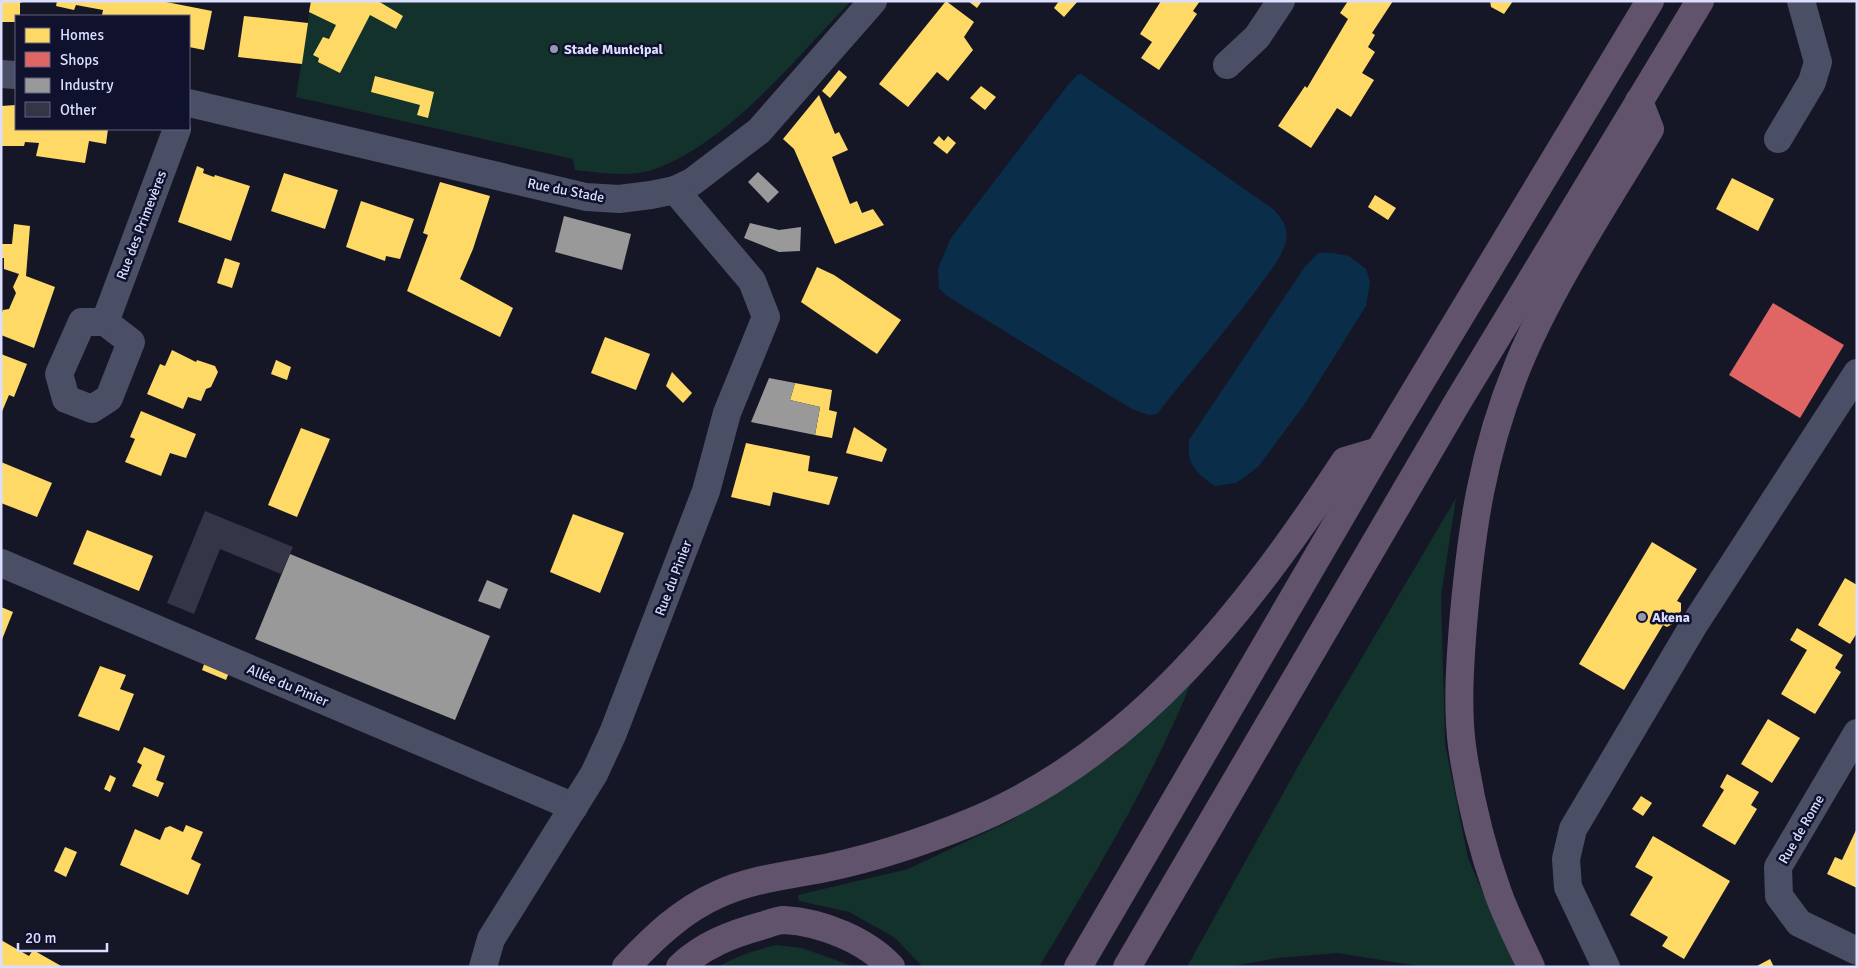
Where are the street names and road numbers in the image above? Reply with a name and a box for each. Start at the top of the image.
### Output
street label: Rue des Primevères [113,168,170,282]
street label: Rue du Stade [526,175,606,206]
street label: Rue du Pinier [651,537,696,618]
street label: Allée du Pinier [244,661,332,711]
street label: Rue de Rome [1775,792,1828,867]

